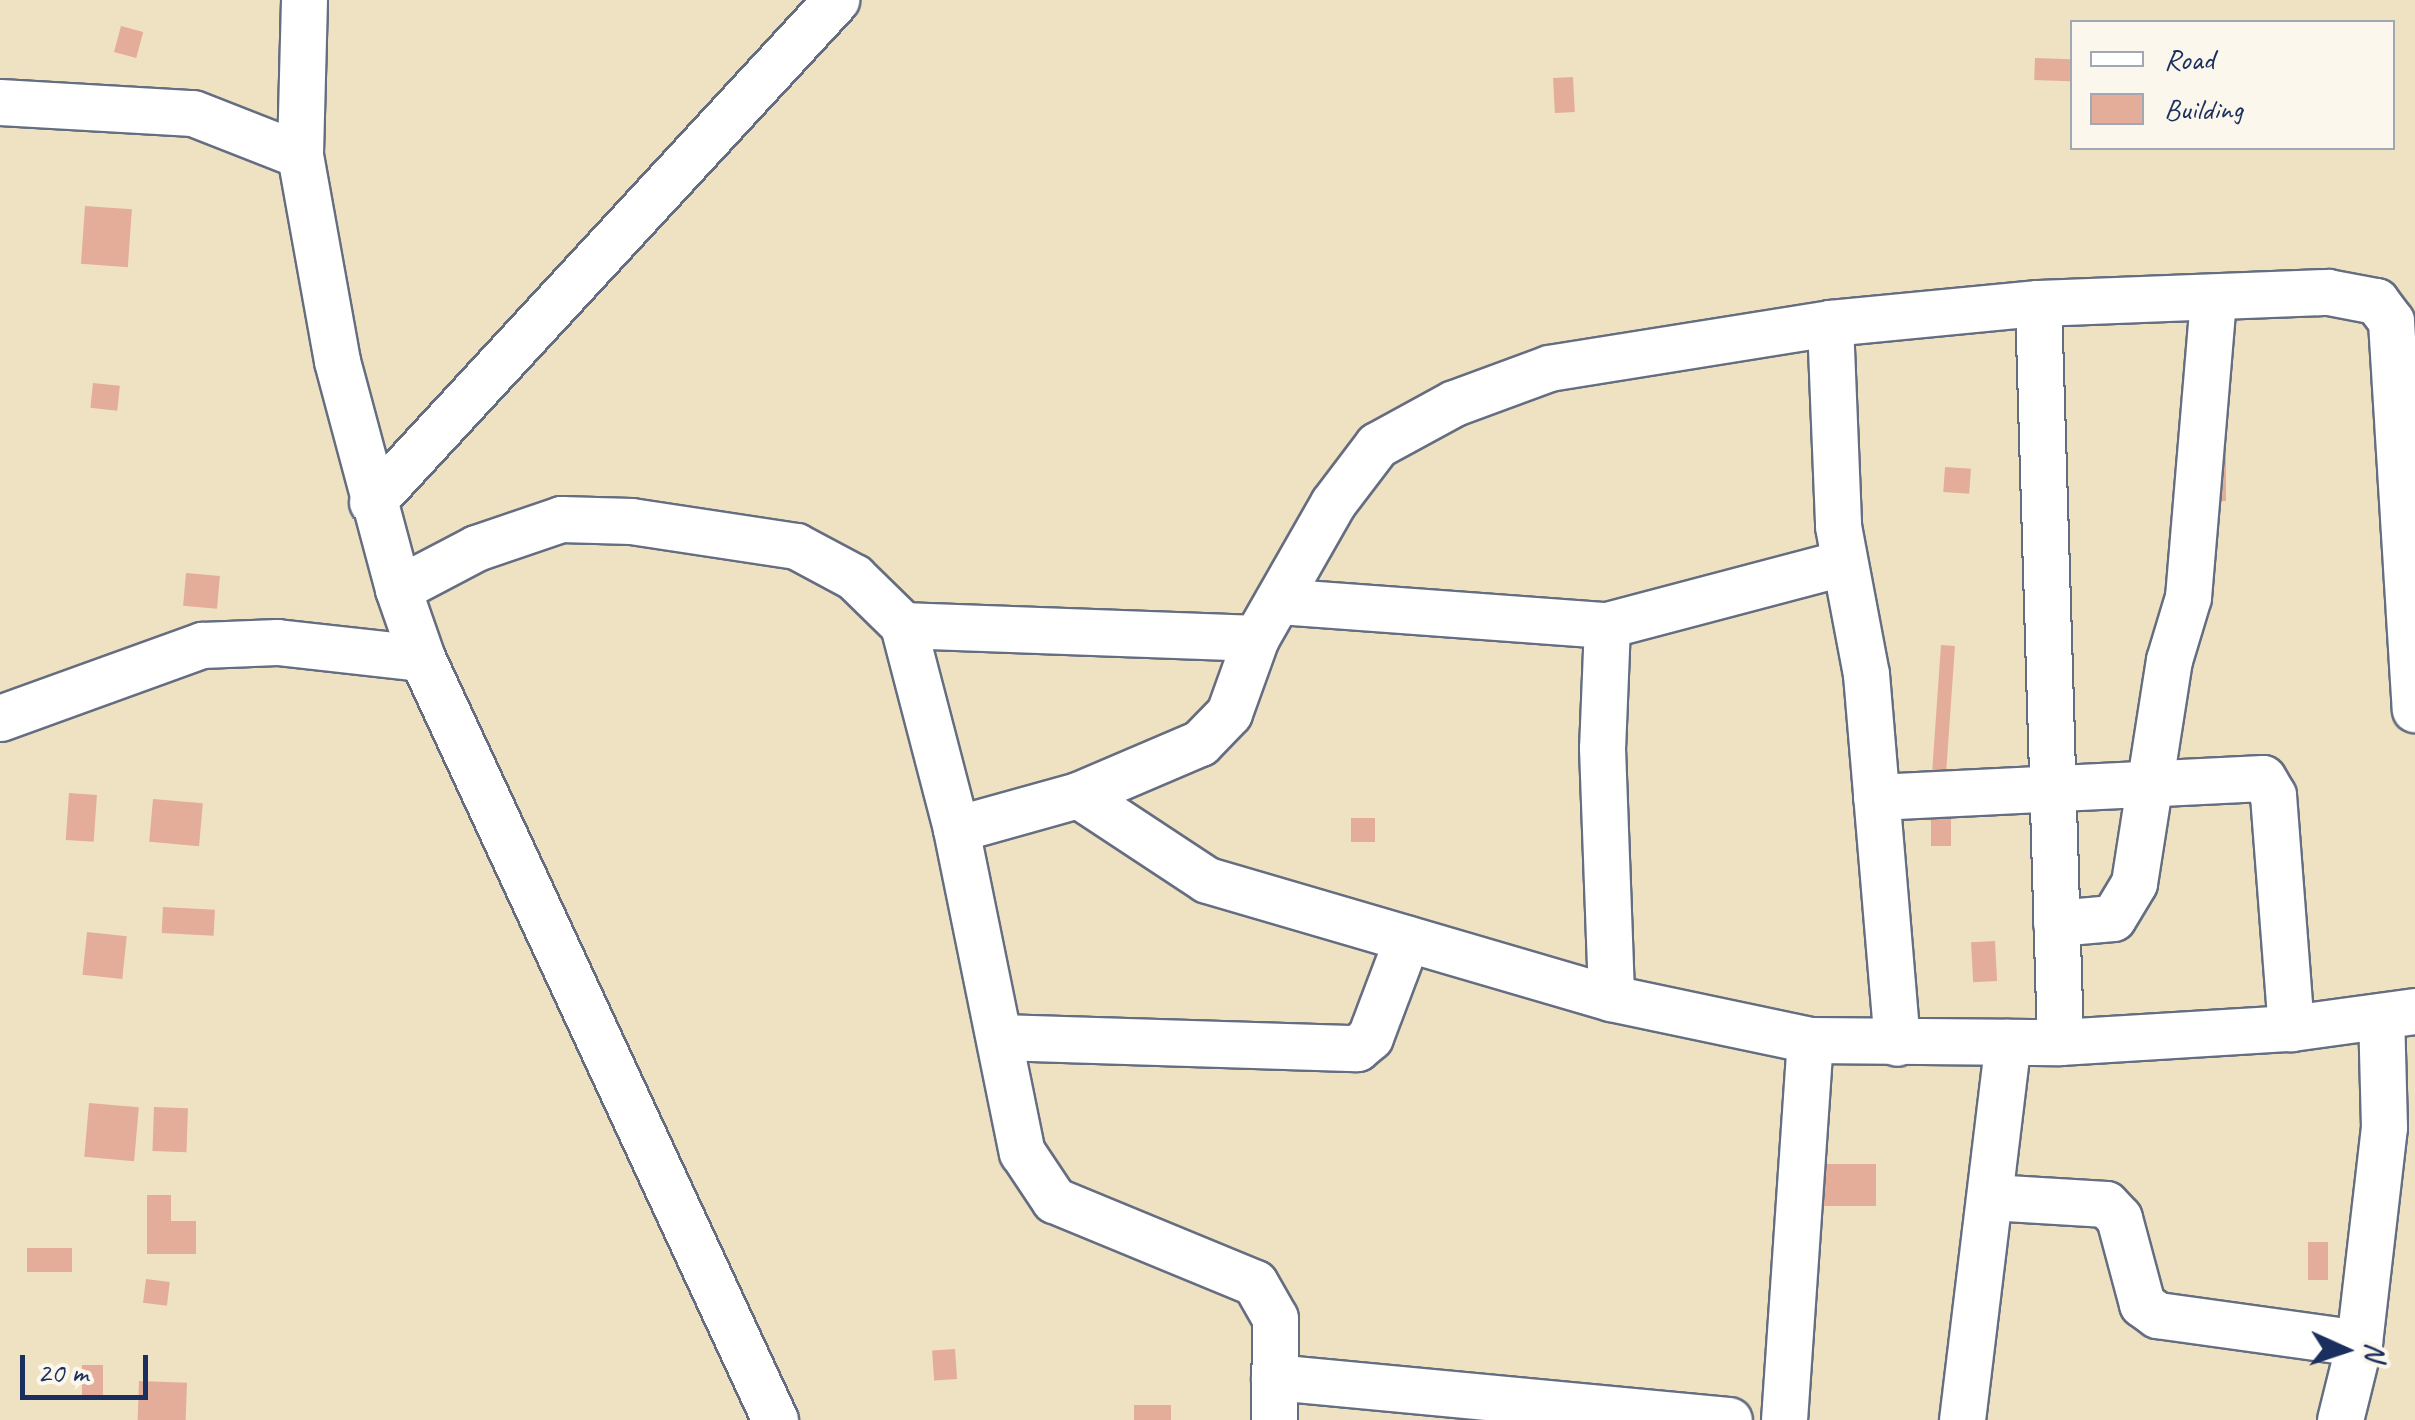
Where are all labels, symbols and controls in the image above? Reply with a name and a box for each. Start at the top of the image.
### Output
legend [2070,20,2395,150]
text: Road [2164,40,2214,78]
text: Building [2164,90,2243,128]
north arrow [2295,1300,2395,1400]
scale bar [25,1335,152,1397]
text: N [2358,1342,2393,1361]
text: 20 m [37,1353,88,1391]

